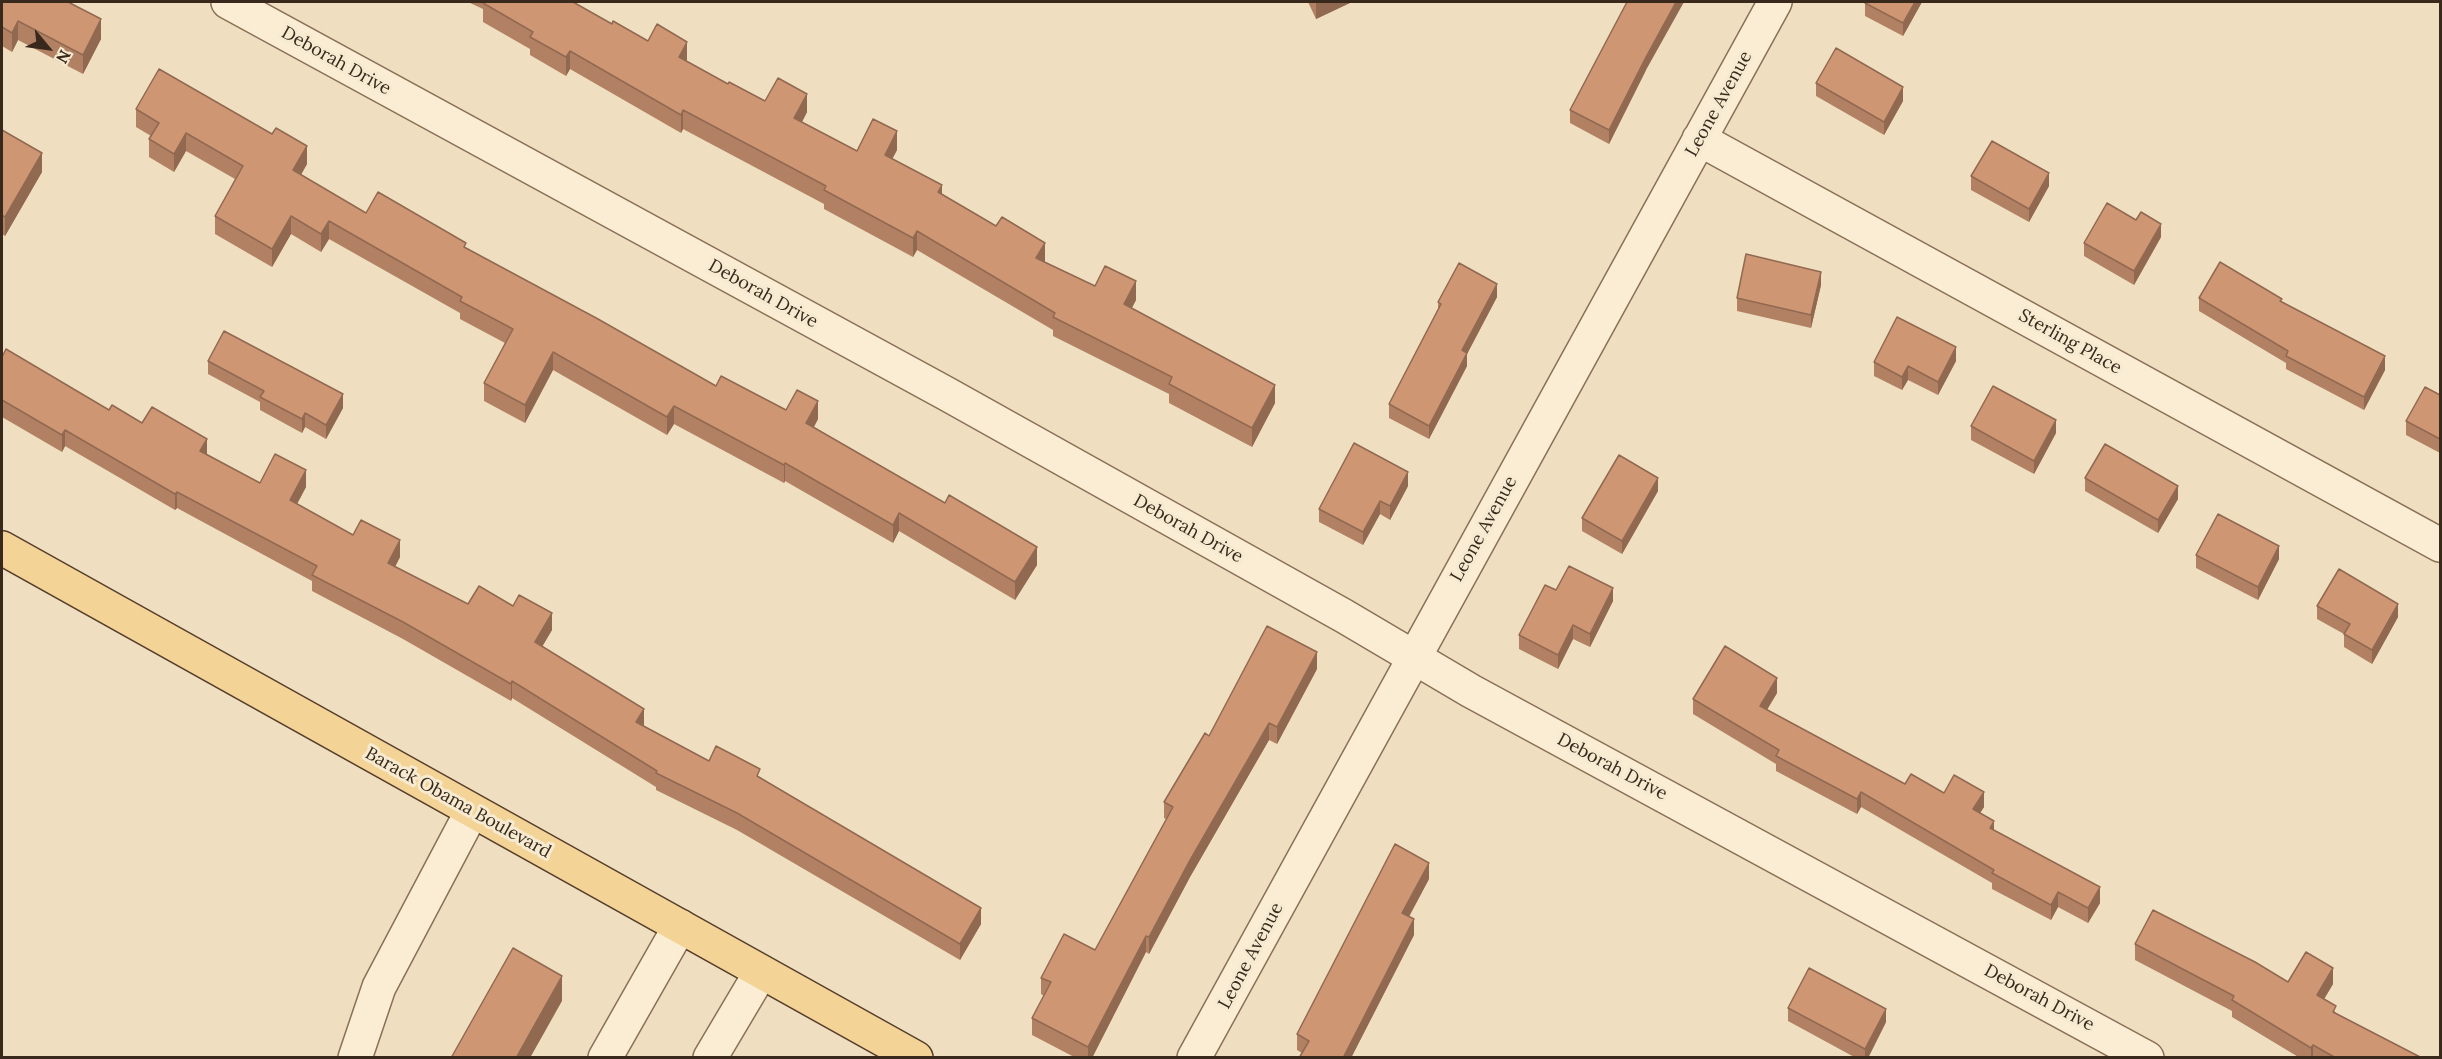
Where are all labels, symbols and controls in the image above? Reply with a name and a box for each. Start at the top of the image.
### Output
north arrow [18,18,78,78]
street label: Deborah Drive [278,22,394,100]
text: N [52,46,75,67]
street label: Leone Avenue [1681,48,1757,160]
street label: Deborah Drive [705,255,821,333]
street label: Sterling Place [2015,305,2125,379]
street label: Leone Avenue [1446,473,1522,585]
street label: Deborah Drive [1130,490,1246,568]
street label: Deborah Drive [1553,729,1671,805]
street label: Barack Obama Boulevard [361,743,555,863]
street label: Leone Avenue [1214,899,1288,1013]
street label: Deborah Drive [1980,960,2098,1036]

